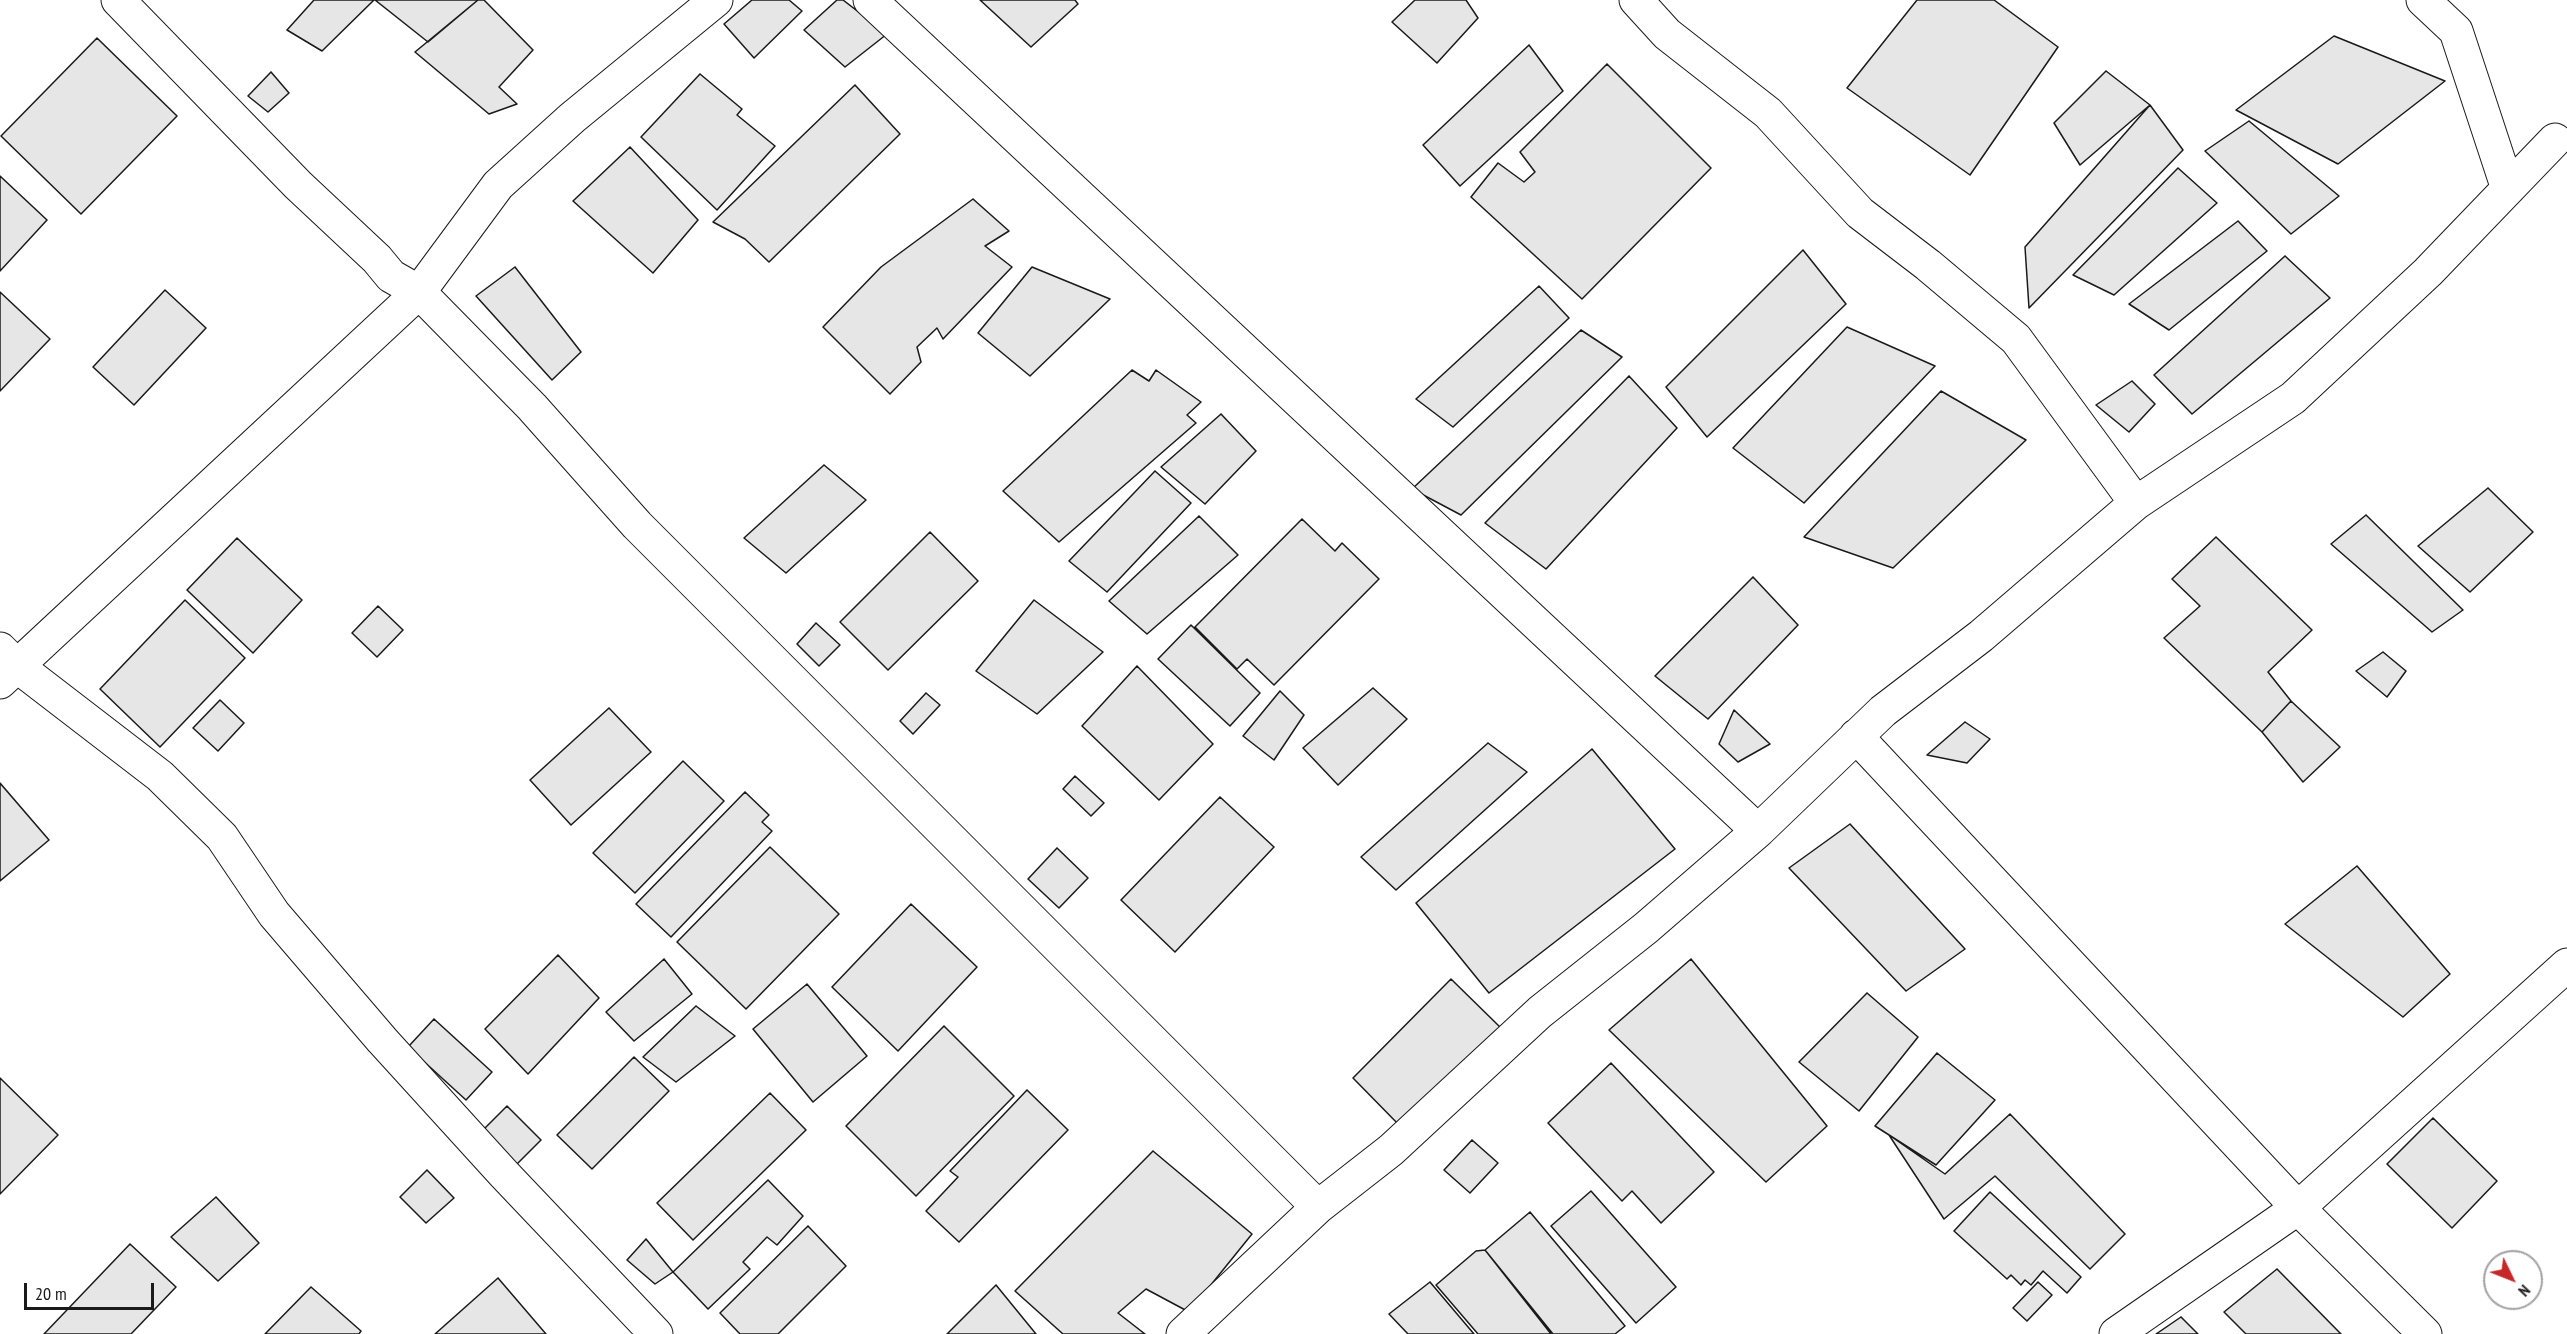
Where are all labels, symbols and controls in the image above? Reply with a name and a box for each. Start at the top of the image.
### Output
north arrow [2483,1250,2543,1310]
scale bar [27,1271,158,1309]
text: N [2514,1281,2535,1301]
text: 20 m [35,1282,67,1305]

